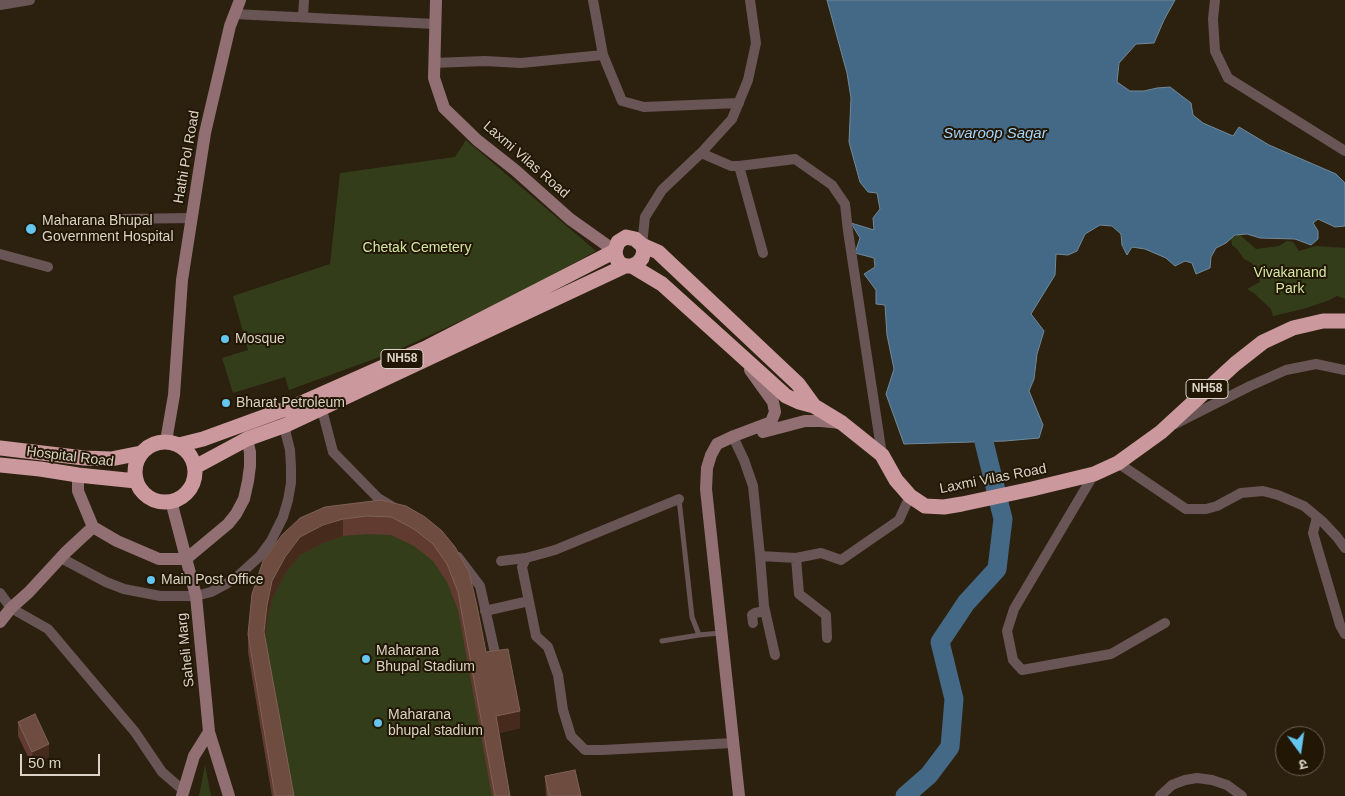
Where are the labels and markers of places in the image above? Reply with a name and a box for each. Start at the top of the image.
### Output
place label: Maharana Bhupal Government Hospital [42,213,174,246]
marker: Maharana Bhupal Government Hospital [24,222,38,236]
place label: Mosque [235,331,285,347]
marker: Mosque [219,333,231,345]
place label: Bharat Petroleum [236,395,345,411]
marker: Bharat Petroleum [220,397,232,409]
place label: Main Post Office [161,572,263,588]
marker: Main Post Office [145,574,157,586]
place label: Maharana Bhupal Stadium [376,643,475,676]
marker: Maharana Bhupal Stadium [360,653,372,665]
place label: Maharana bhupal stadium [388,707,483,740]
marker: Maharana bhupal stadium [372,717,384,729]

